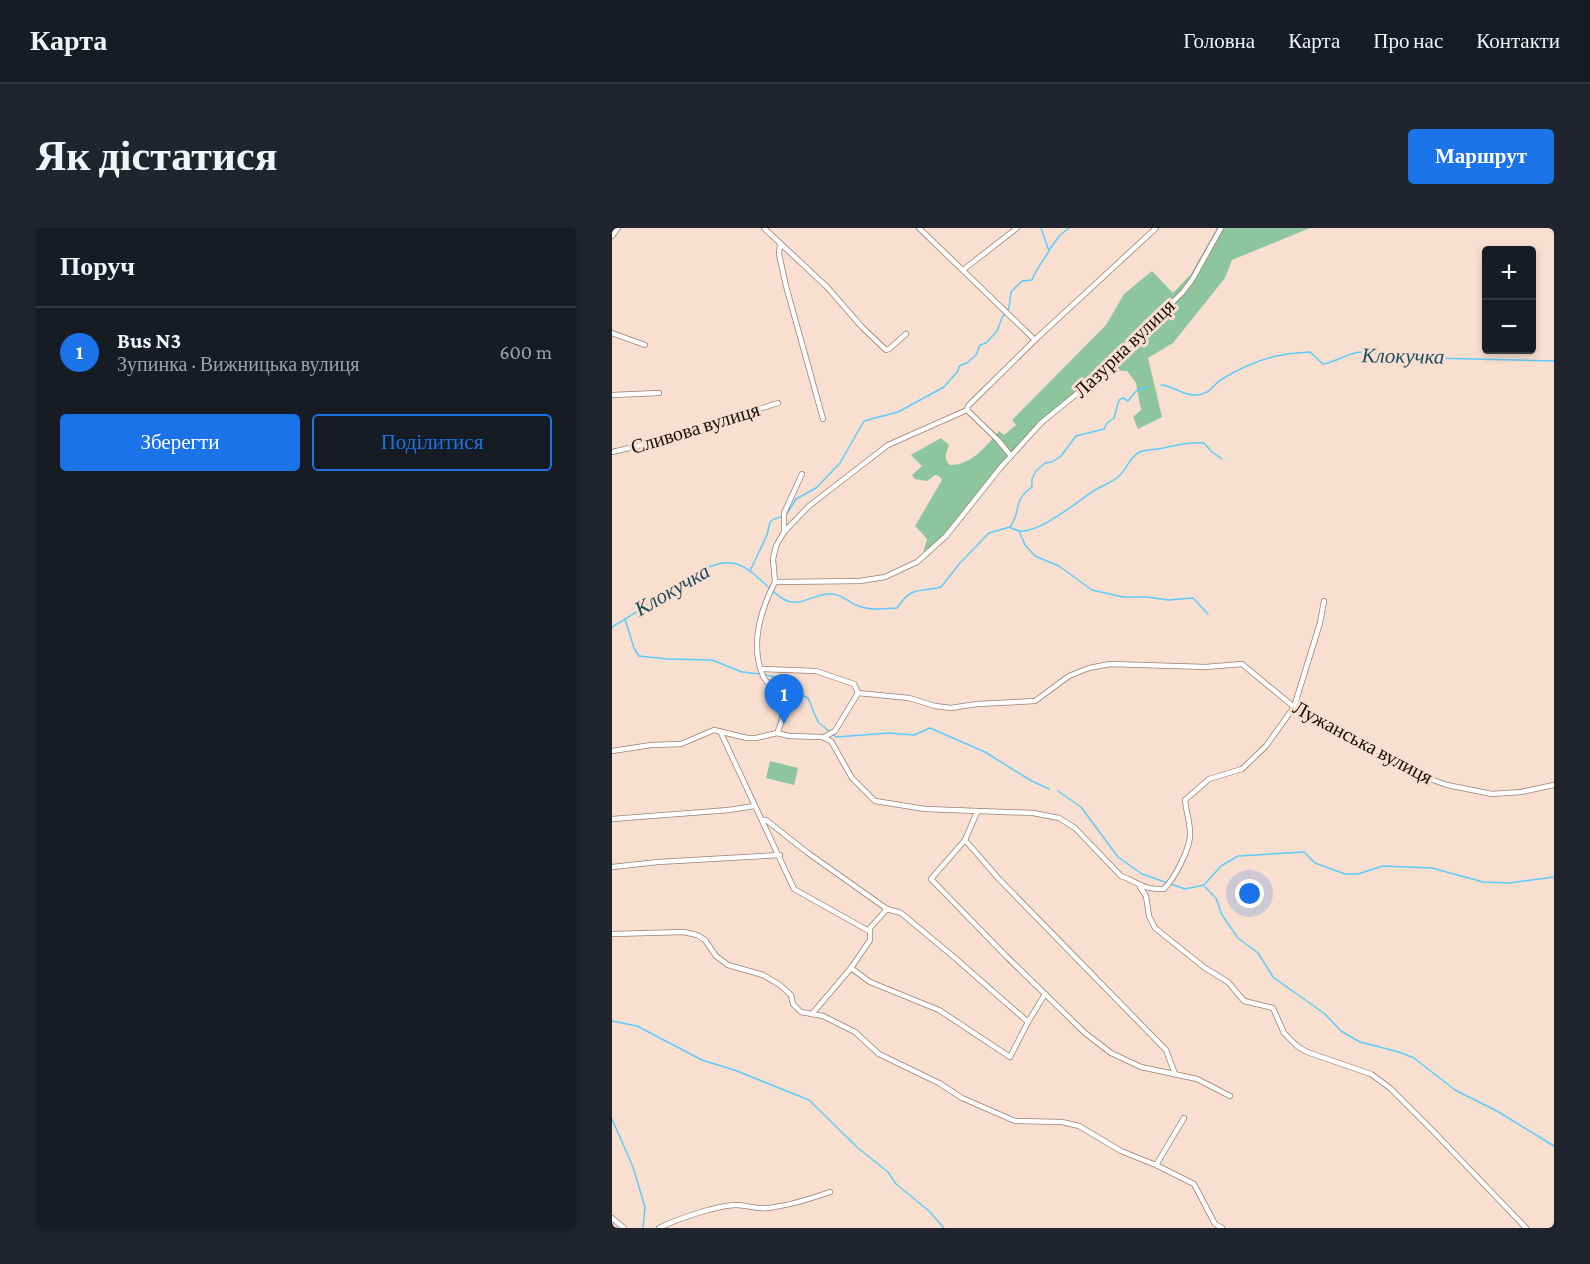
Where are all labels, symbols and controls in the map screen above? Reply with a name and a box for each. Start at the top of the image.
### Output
text: Карта [30,25,107,56]
text: Головна [1183,29,1255,53]
text: Карта [1288,29,1340,53]
text: Про нас [1373,29,1443,53]
text: Контакти [1476,29,1560,53]
button: Маршрут [1408,129,1554,184]
text: Як дістатися [36,132,277,179]
map controls [1482,246,1536,354]
button: + [1482,246,1536,300]
text: Поруч [60,252,135,281]
street label: Лазурна вулиця [1069,294,1180,402]
button: − [1482,300,1536,354]
text: Bus N3 [117,328,181,353]
text: 1 [76,341,83,363]
text: 600 m [499,341,552,363]
water label: Клокучка [1360,343,1445,369]
text: Зупинка · Вижницька вулиця [117,353,359,375]
street label: Сливова вулиця [628,398,762,459]
button: Зберегти [60,414,300,471]
button: Поділитися [312,414,552,471]
water label: Клокучка [629,559,714,622]
pin: 1 [764,674,804,724]
street label: Лужанська вулиця [1289,696,1436,789]
your location [1235,879,1264,908]

